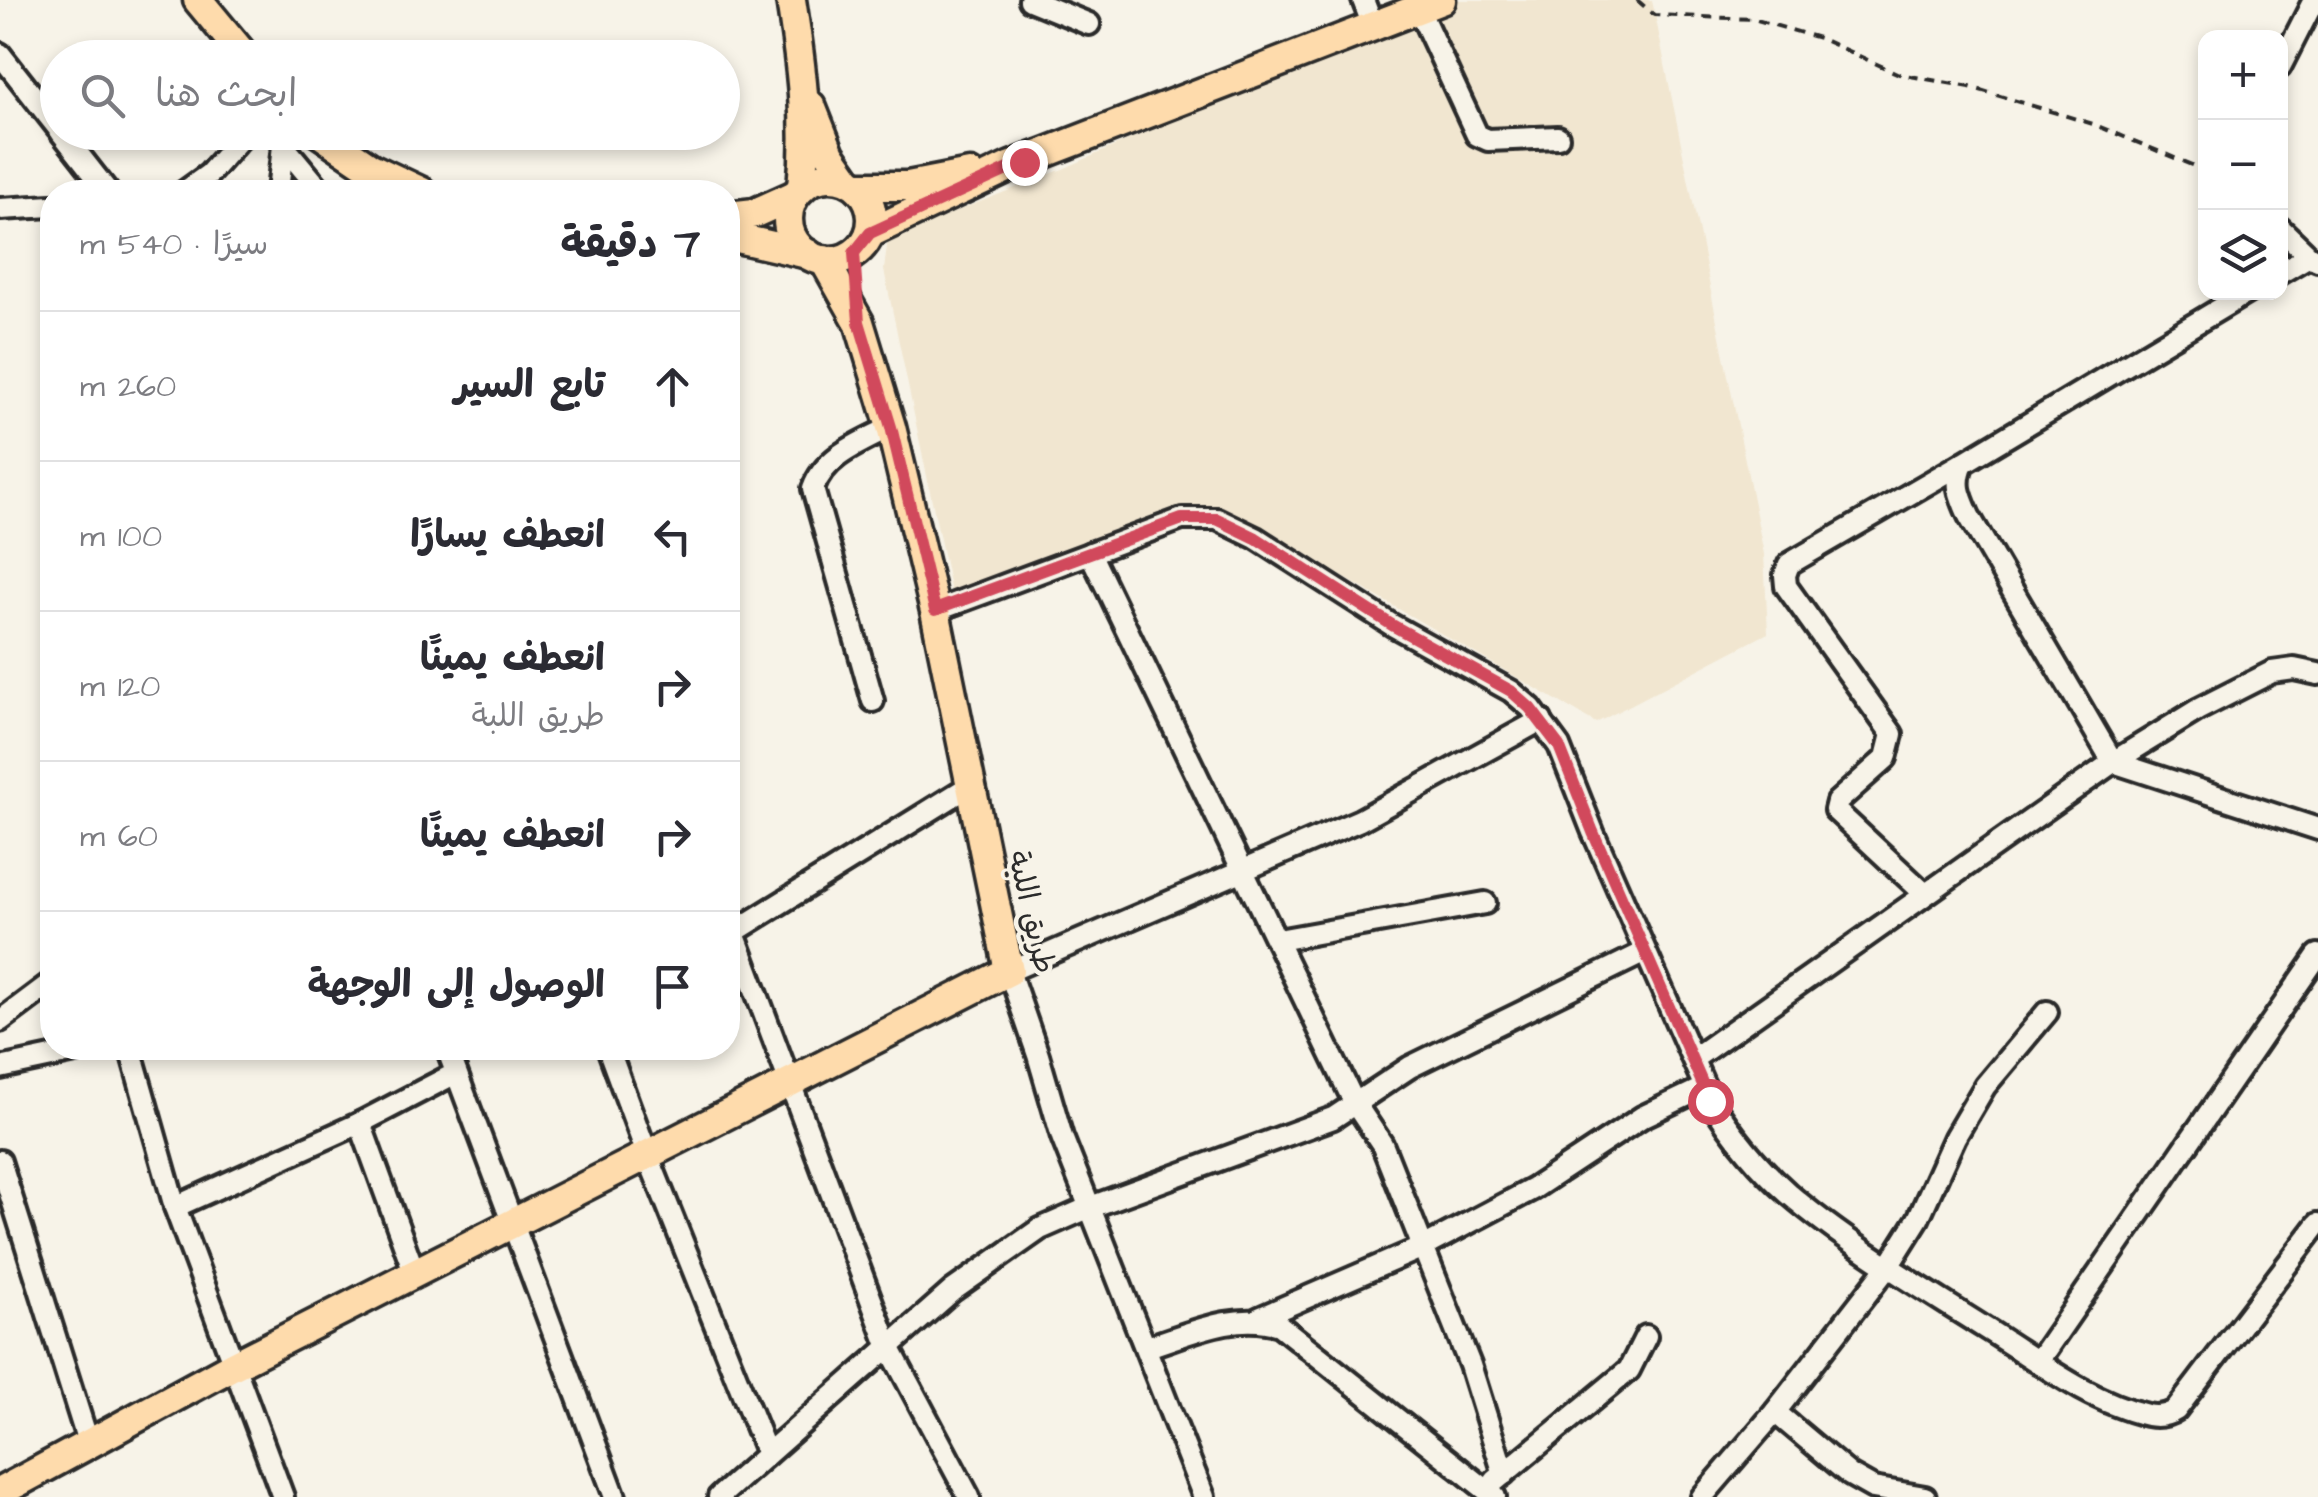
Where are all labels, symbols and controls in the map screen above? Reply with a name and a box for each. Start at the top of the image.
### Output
map controls [2198,30,2288,300]
button: + [2198,30,2288,120]
search box [40,40,740,150]
icon: search [75,68,130,123]
text: ابحث هنا [155,69,297,121]
button: − [2198,120,2288,210]
route end [1002,140,1048,186]
button: layers [2198,210,2288,300]
text: 7 دقيقة [560,216,700,274]
text: سيرًا · 540 m [80,222,268,267]
icon: ahead [645,359,700,414]
text: تابع السير [454,360,605,412]
text: 260 m [80,364,176,409]
icon: left [645,509,700,564]
text: انعطف يسارًا [410,510,605,562]
text: 100 m [80,514,162,559]
text: انعطف يمينًا [420,633,605,685]
icon: right [645,659,700,714]
text: 120 m [80,664,160,709]
text: طريق اللبة [472,694,605,739]
icon: right [645,809,700,864]
text: انعطف يمينًا [420,810,605,862]
text: 60 m [80,814,158,859]
street label: طريق اللبة [996,847,1066,978]
icon: arrive [645,959,700,1014]
text: الوصول إلى الوجهة [307,960,605,1012]
route start [1688,1079,1734,1125]

